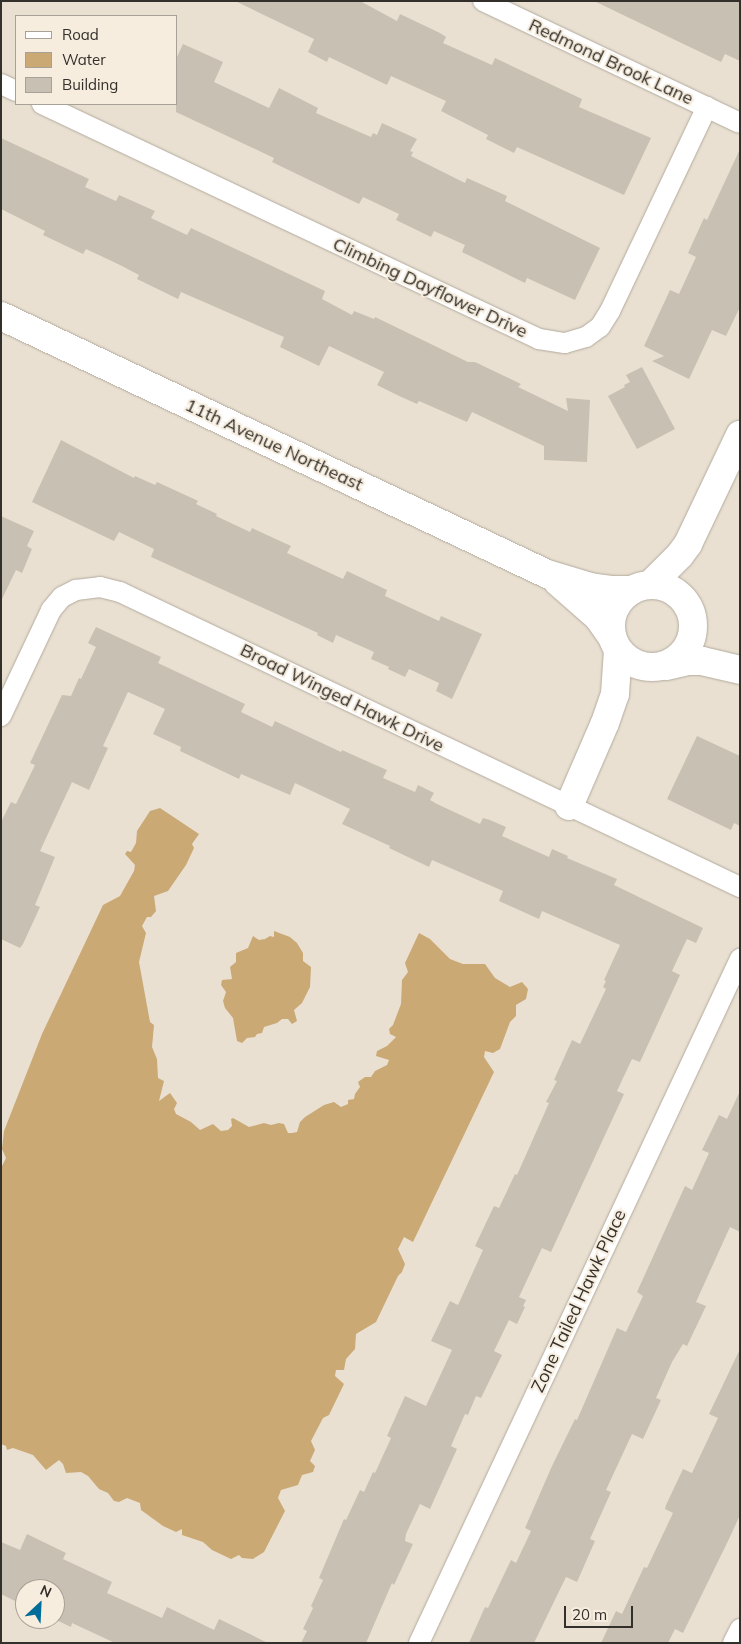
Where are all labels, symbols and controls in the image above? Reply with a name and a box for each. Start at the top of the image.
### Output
street label: Redmond Brook Lane [525,14,697,110]
legend [15,15,178,105]
text: Road [62,25,99,44]
text: Water [62,50,106,69]
text: Building [62,75,118,94]
street label: Climbing Dayflower Drive [329,233,531,343]
street label: 11th Avenue Northeast [182,394,366,496]
street label: Broad Winged Hawk Drive [237,639,447,757]
street label: Zone Tailed Hawk Place [527,1206,631,1396]
north arrow [15,1579,65,1629]
text: N [37,1581,55,1602]
scale bar [566,1596,635,1628]
text: 20 m [572,1605,607,1624]

